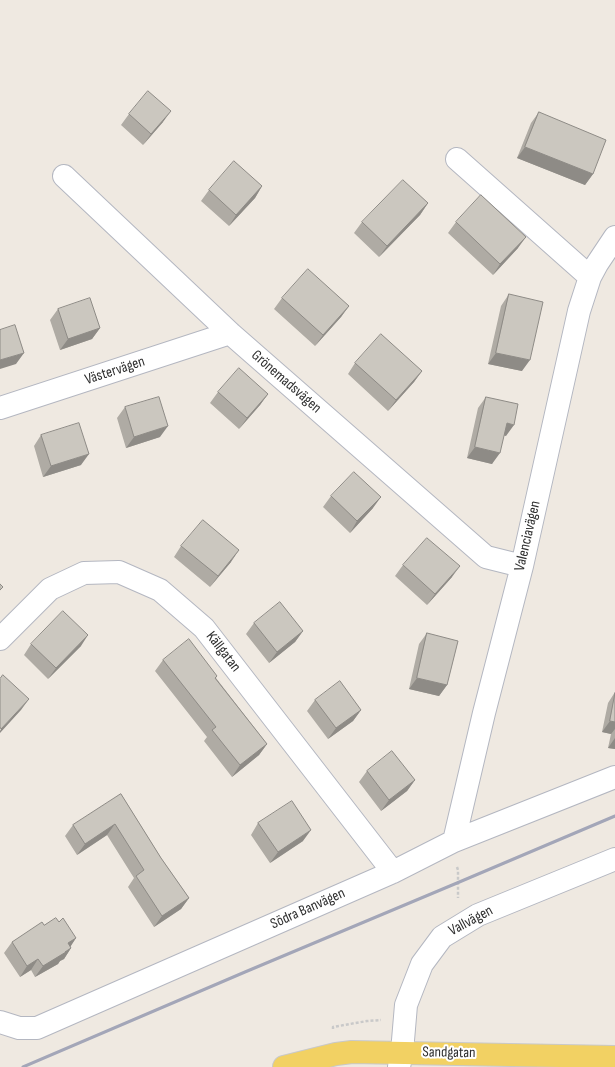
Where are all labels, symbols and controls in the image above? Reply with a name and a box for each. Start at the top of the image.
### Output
street label: Grönemadsvägen [247,347,325,417]
street label: Västervägen [83,353,147,389]
street label: Valenciavägen [511,499,545,573]
street label: Källgatan [202,628,244,676]
street label: Södra Banvägen [268,885,348,933]
street label: Vallvägen [446,902,496,940]
street label: Sandgatan [422,1044,476,1062]

